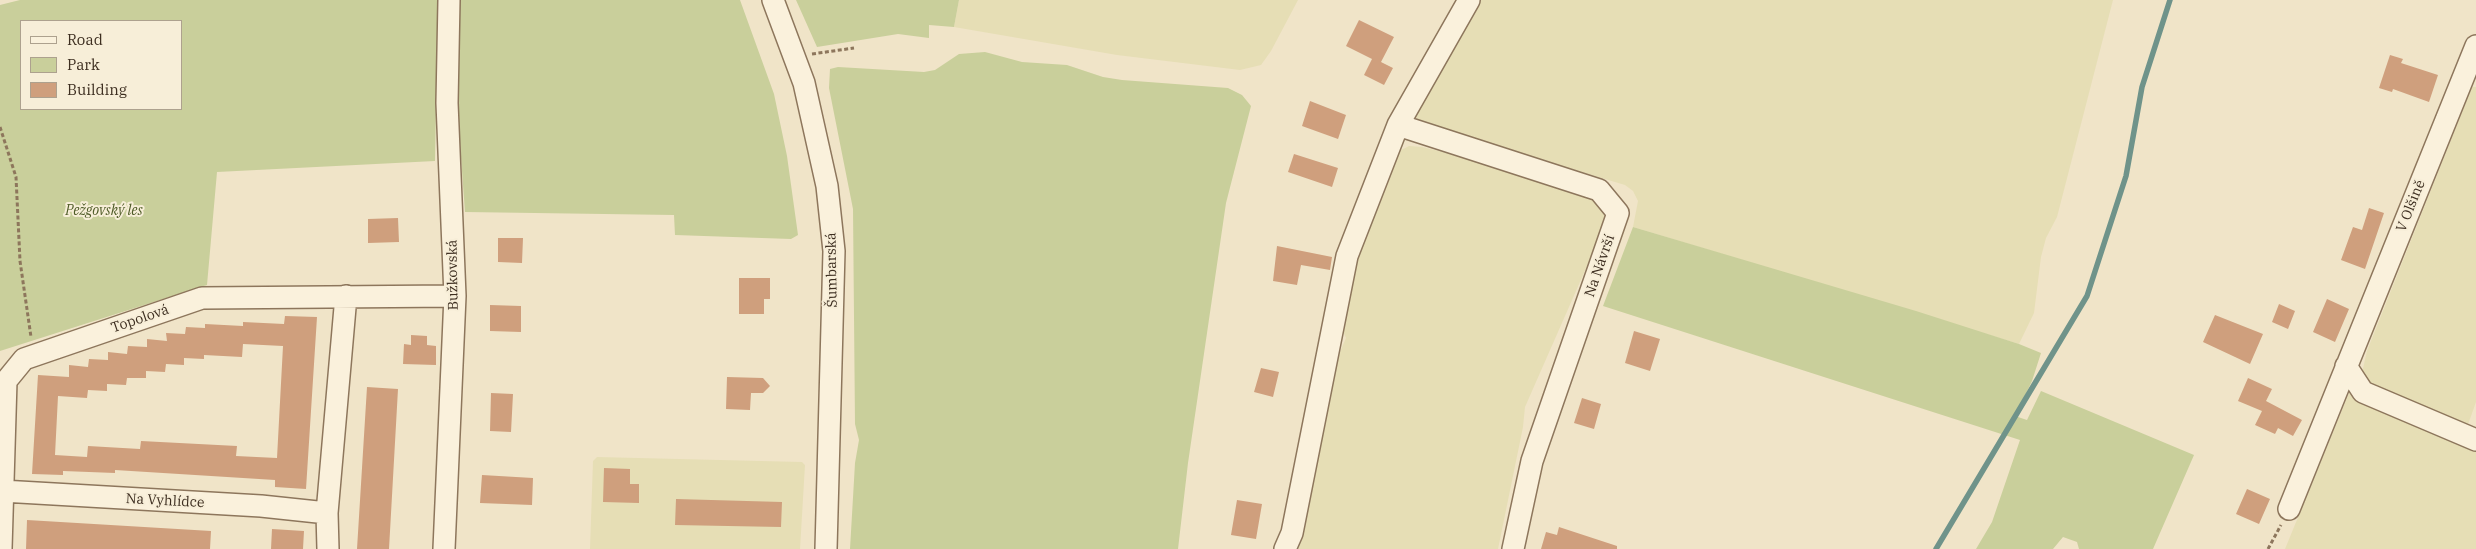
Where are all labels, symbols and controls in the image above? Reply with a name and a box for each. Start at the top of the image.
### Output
legend [20,20,182,110]
text: Road [67,30,103,49]
text: Park [67,55,100,74]
text: Building [67,80,127,99]
street label: V Olšině [2393,178,2429,234]
park label: Pežgovský les [65,203,143,219]
street label: Šumbarská [823,232,841,308]
street label: Na Návrší [1581,233,1619,299]
street label: Bužkovská [444,239,462,311]
street label: Topolová [109,301,171,337]
street label: Na Vyhlídce [125,491,205,511]

